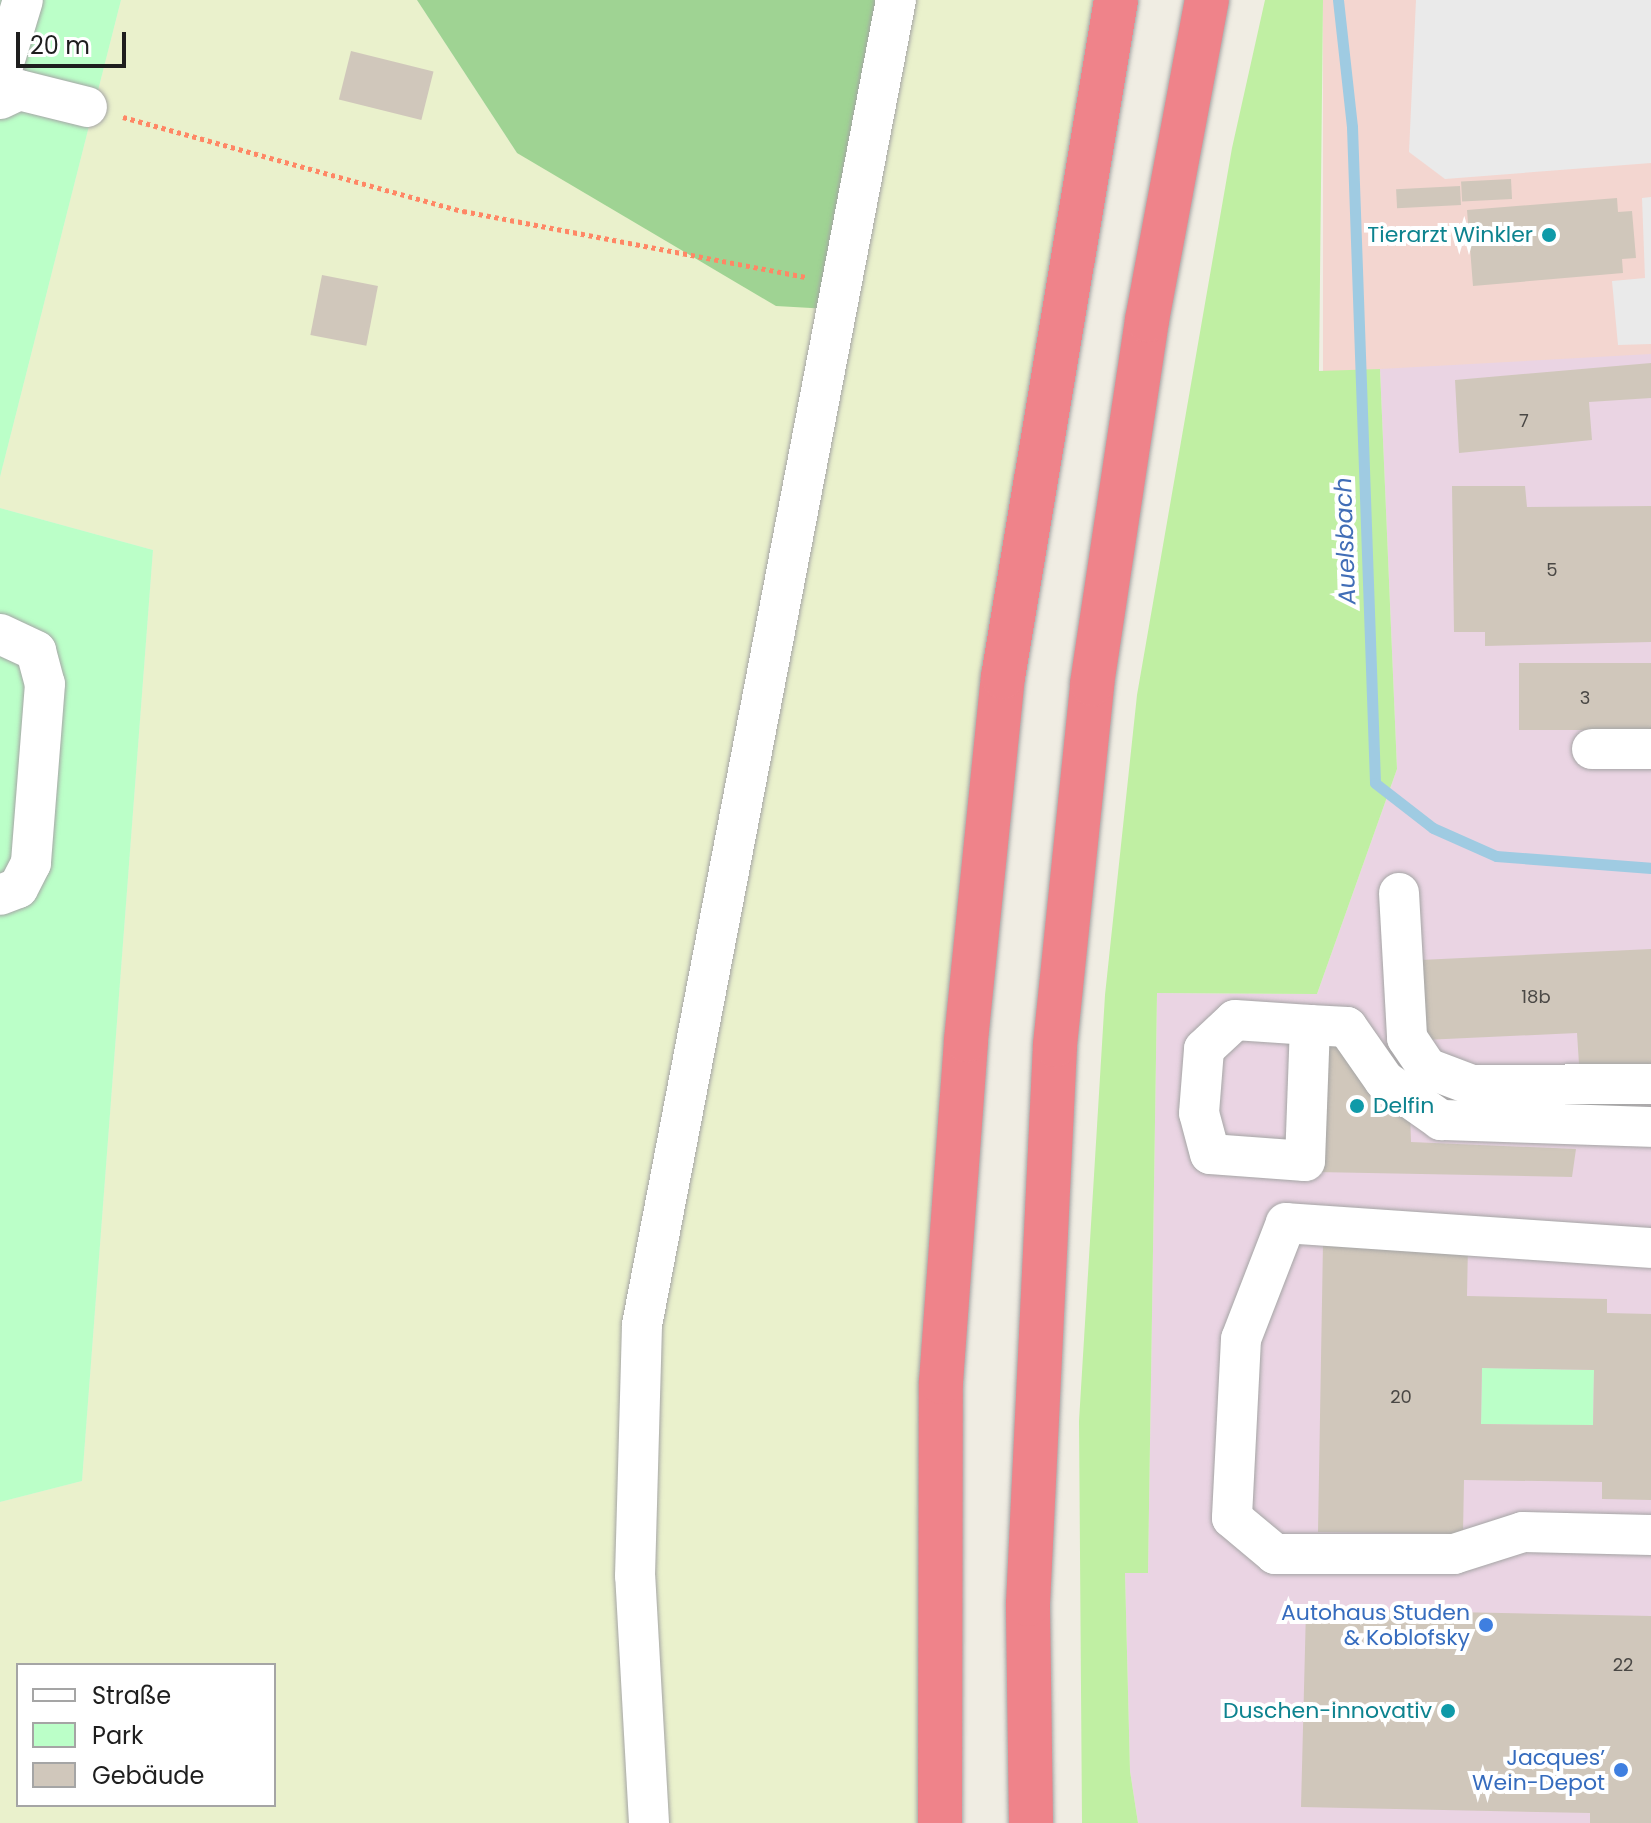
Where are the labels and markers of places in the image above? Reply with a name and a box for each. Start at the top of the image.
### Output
place label: Tierarzt Winkler [1367,222,1533,248]
marker: Tierarzt Winkler [1540,226,1558,244]
place label: Delfin [1373,1093,1434,1119]
marker: Delfin [1348,1097,1366,1115]
place label: Autohaus Studen & Koblofsky [1281,1599,1470,1650]
marker: Autohaus Studen & Koblofsky [1477,1616,1495,1634]
place label: Duschen-innovativ [1223,1698,1432,1724]
marker: Duschen-innovativ [1439,1702,1457,1720]
place label: Jacques’ Wein-Depot [1472,1744,1605,1796]
marker: Jacques’ Wein-Depot [1612,1761,1630,1779]

